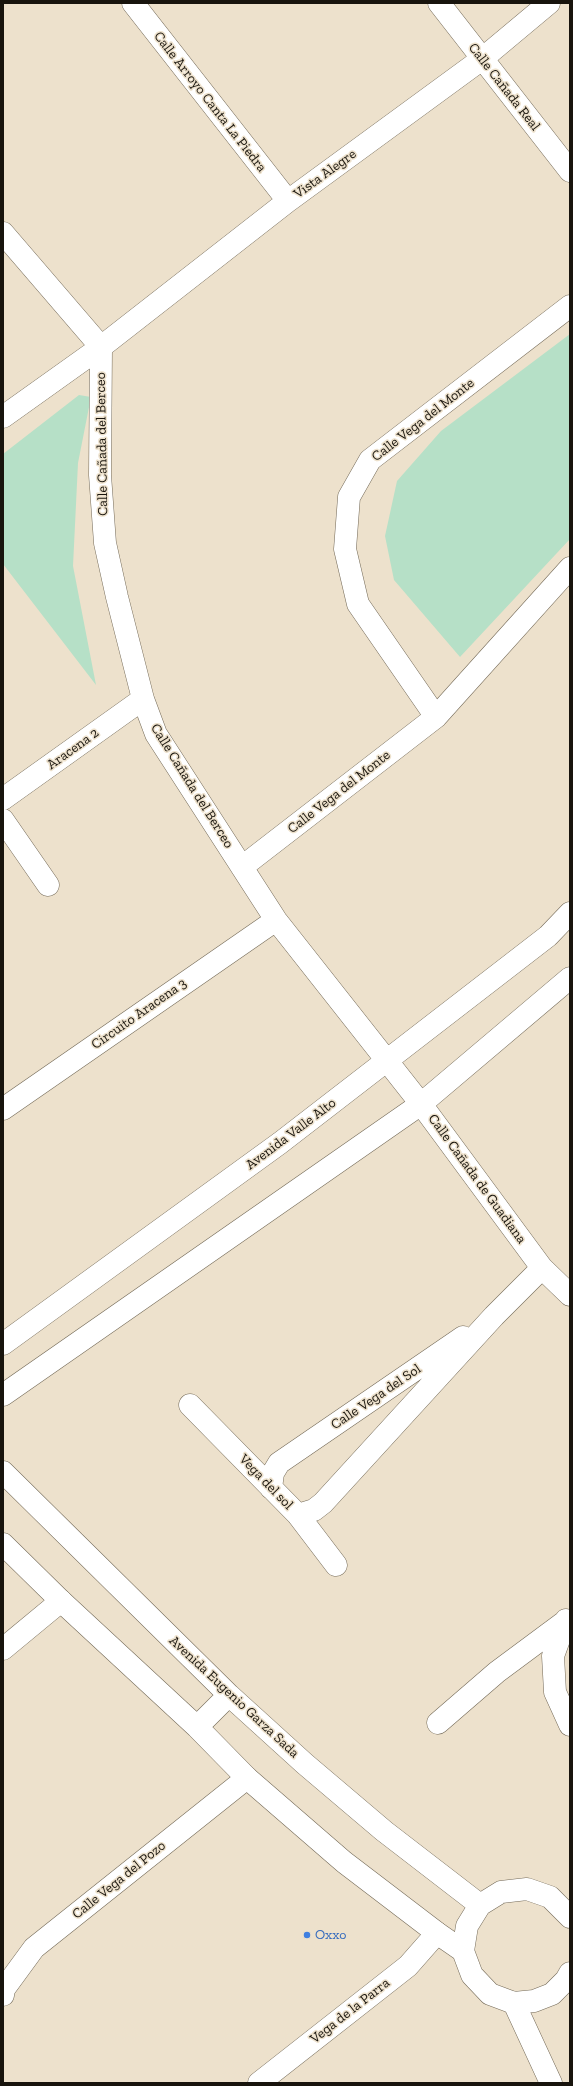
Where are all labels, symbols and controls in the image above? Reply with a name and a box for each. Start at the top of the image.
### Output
street label: Calle Arroyo Canta La Piedra [150,28,270,176]
street label: Calle Cañada Real [465,40,543,134]
street label: Vista Alegre [290,146,360,202]
street label: Calle Cañada del Berceo [92,372,112,516]
street label: Calle Vega del Monte [368,375,478,465]
street label: Calle Cañada del Berceo [147,721,237,851]
street label: Aracena 2 [44,725,102,773]
street label: Calle Vega del Monte [284,747,394,837]
street label: Circuito Aracena 3 [88,975,190,1053]
street label: Avenida Valle Alto [243,1095,339,1173]
street label: Calle Cañada de Guadiana [424,1111,530,1247]
street label: Calle Vega del Sol [328,1361,424,1433]
street label: Vega del sol [235,1451,297,1513]
street label: Avenida Eugenio Garza Sada [166,1632,302,1762]
street label: Calle Vega del Pozo [69,1837,169,1923]
place label: Oxxo [315,1927,346,1943]
marker: Oxxo [302,1930,312,1940]
street label: Vega de la Parra [307,1975,393,2047]

